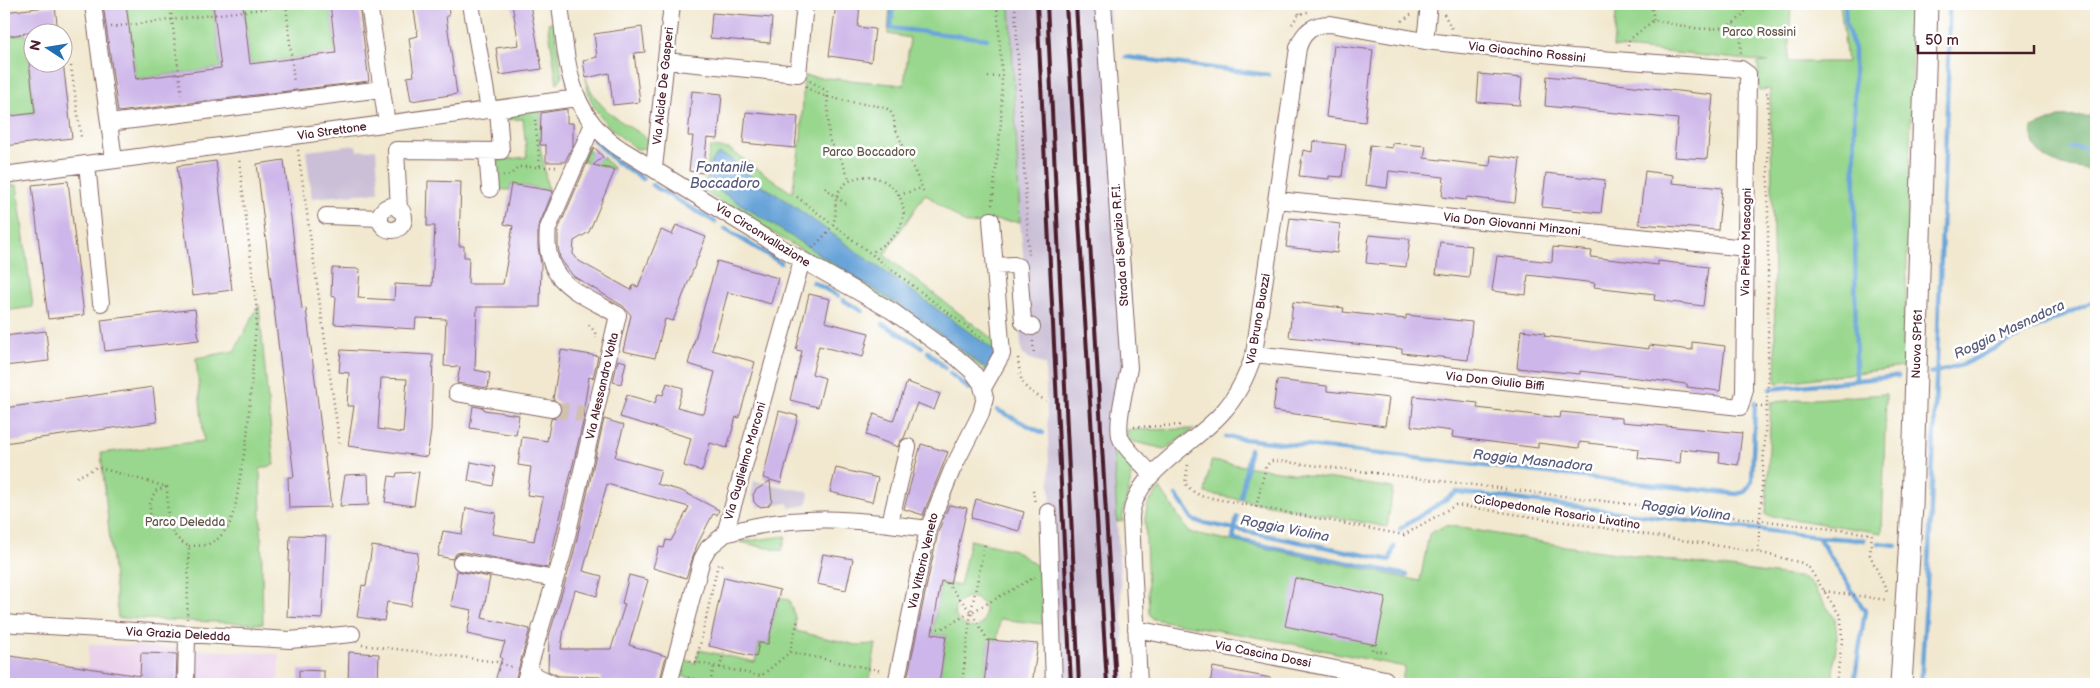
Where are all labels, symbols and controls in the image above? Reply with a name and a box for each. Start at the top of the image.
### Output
north arrow [22,22,72,72]
scale bar [1918,22,2034,54]
park label: Parco Rossini [1722,25,1796,40]
street label: Via Alcide De Gasperi [650,26,677,146]
text: 50 m [1925,31,1959,50]
text: N [26,38,45,52]
street label: Via Gioachino Rossini [1468,39,1587,66]
street label: Via Strettone [296,119,368,144]
park label: Parco Boccadoro [822,145,916,160]
water label: Fontanile Boccadoro [690,159,760,192]
street label: Strada di Servizio R.F.I. [1109,183,1132,307]
street label: Via Pietro Mascagni [1738,188,1755,296]
street label: Via Circonvallazione [712,200,813,271]
street label: Via Don Giovanni Minzoni [1442,210,1582,239]
street label: Via Bruno Buozzi [1243,272,1274,366]
water label: Roggia Masnadora [1951,296,2067,363]
street label: Nuova SP161 [1909,309,1926,379]
street label: Via Alessandro Volta [583,331,622,441]
street label: Via Don Giulio Biffi [1445,369,1545,394]
street label: Via Guglielmo Marconi [721,400,770,522]
water label: Roggia Masnadora [1472,446,1594,475]
street label: Ciclopedonale Rosario Livatino [1473,492,1641,533]
water label: Roggia Violina [1640,497,1732,524]
street label: Via Vittorio Veneto [905,511,942,611]
water label: Roggia Violina [1239,512,1331,545]
park label: Parco Deledda [145,515,225,530]
street label: Via Grazia Deledda [125,624,231,645]
street label: Via Cascina Dossi [1214,638,1312,671]

